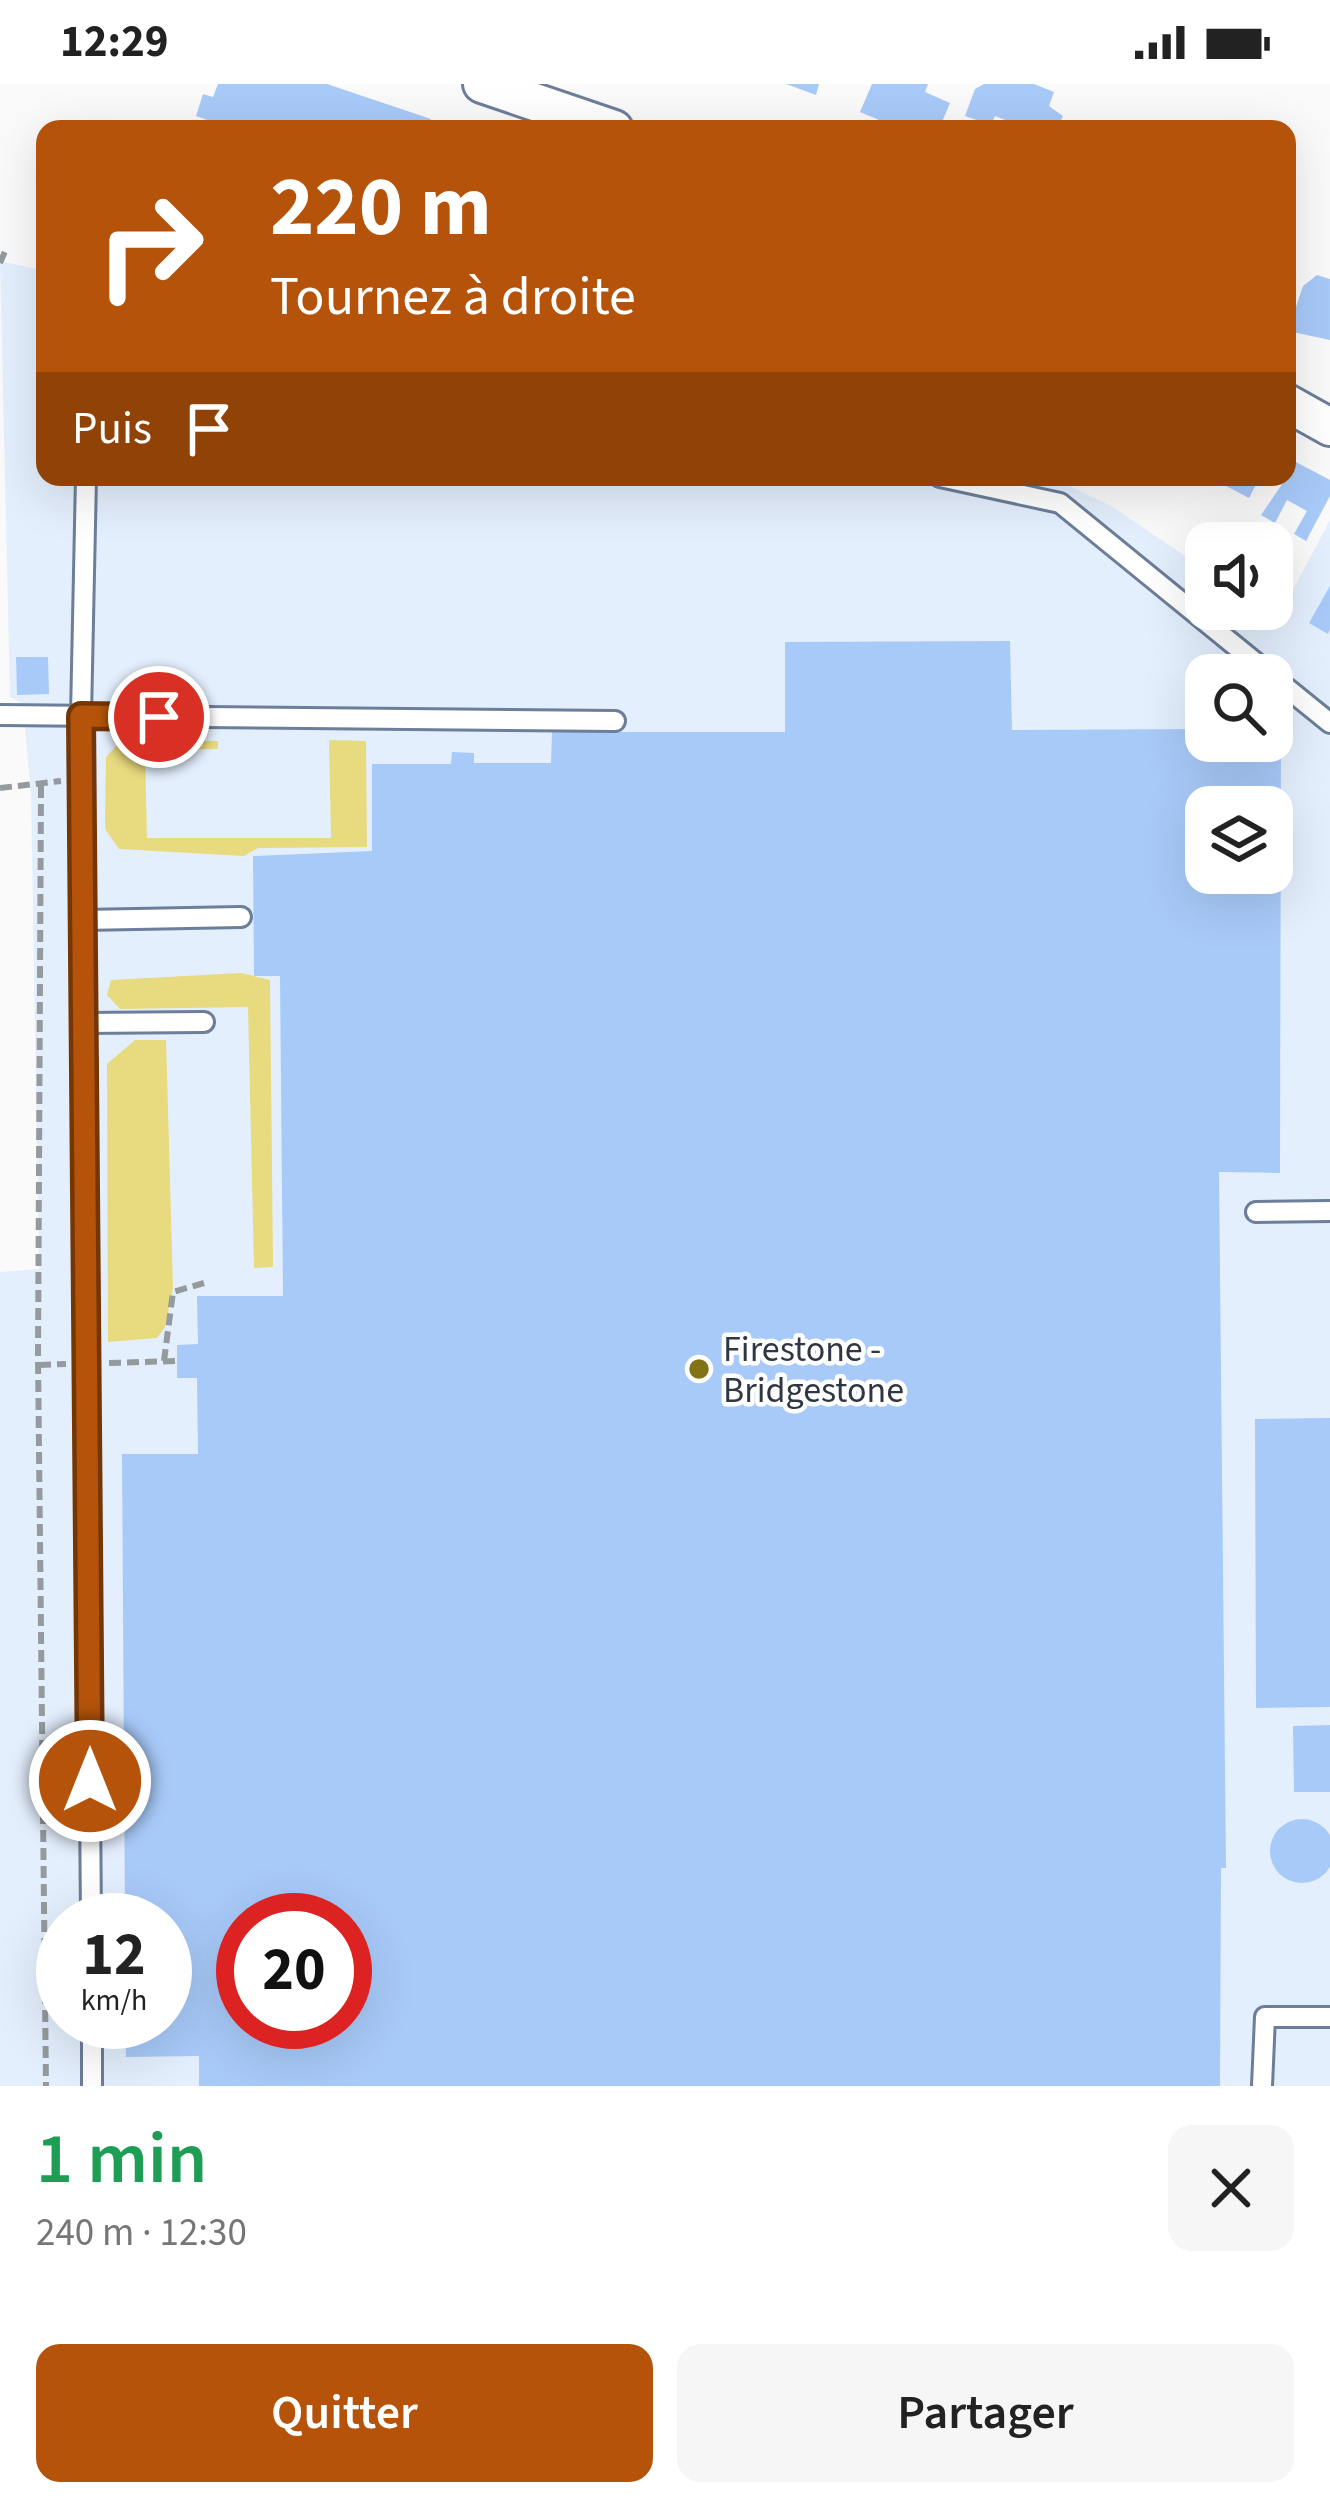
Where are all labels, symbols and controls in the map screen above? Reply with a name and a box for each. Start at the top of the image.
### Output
text: 12:29 [60,10,169,74]
text: 220 m [270,148,492,268]
icon: right [72,168,228,324]
text: Tournez à droite [270,259,636,336]
icon: arrive [176,396,242,462]
text: Puis [72,397,152,461]
map controls [1185,522,1293,894]
button: sound [1185,522,1293,630]
button: search [1185,654,1293,762]
pin [108,666,210,768]
icon: arrive [126,684,192,750]
button: layers [1185,786,1293,894]
place label: Firestone - Bridgestone [723,1324,904,1416]
marker: Firestone - Bridgestone [686,1356,712,1382]
position arrow [27,1718,153,1844]
speed limit sign: 20 [216,1893,372,2049]
text: 12 [82,1913,146,1998]
text: km/h [81,1979,147,2022]
text: 1 min [36,2108,207,2211]
button: close [1168,2125,1294,2251]
text: 240 m · 12:30 [36,2205,247,2261]
button: Quitter [36,2344,653,2482]
button: Partager [677,2344,1294,2482]

